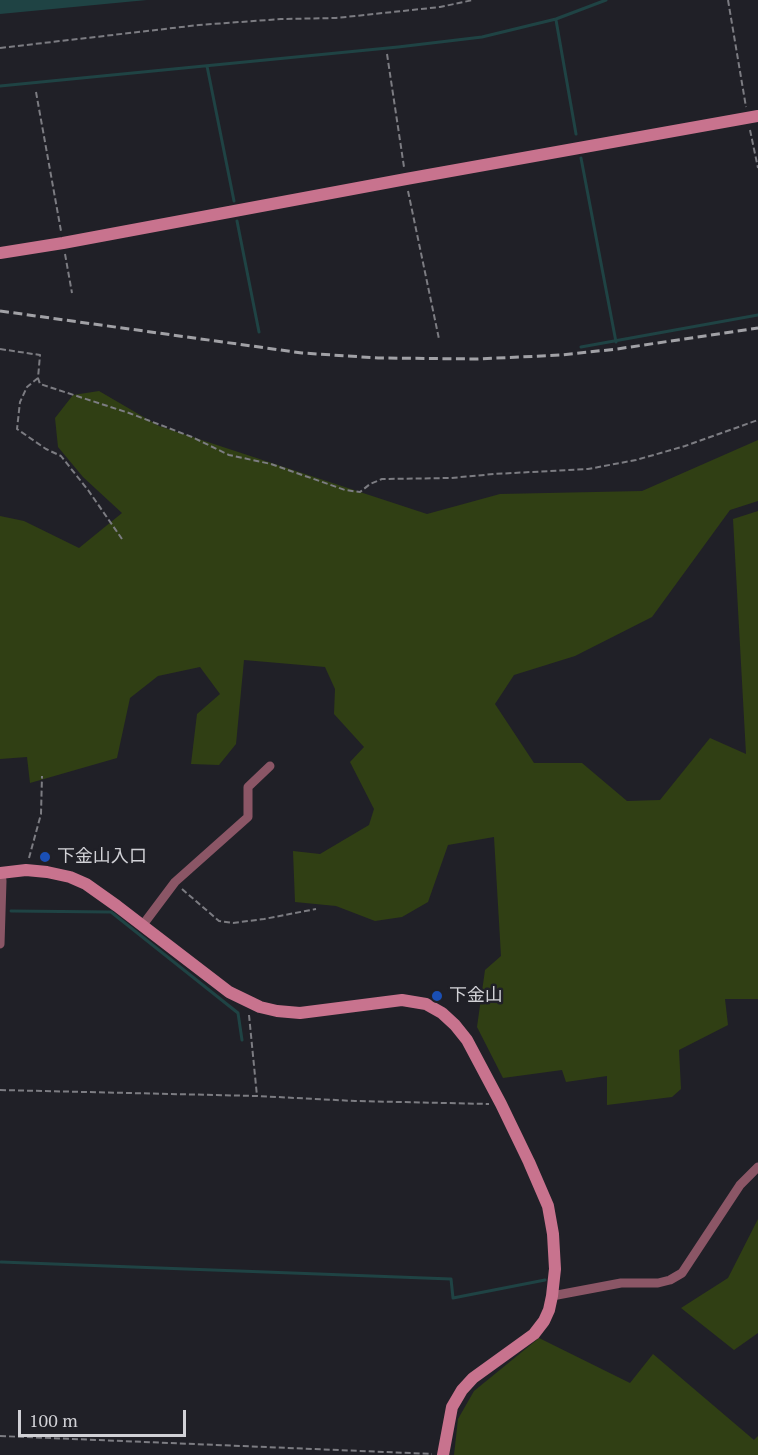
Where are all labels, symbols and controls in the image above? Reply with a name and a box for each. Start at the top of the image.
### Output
place label: 下金山入口 [57,846,147,868]
marker: 下金山入口 [38,850,52,864]
place label: 下金山 [449,985,503,1007]
marker: 下金山 [430,989,444,1003]
scale bar [21,1398,189,1436]
text: 100 m [29,1408,78,1432]

